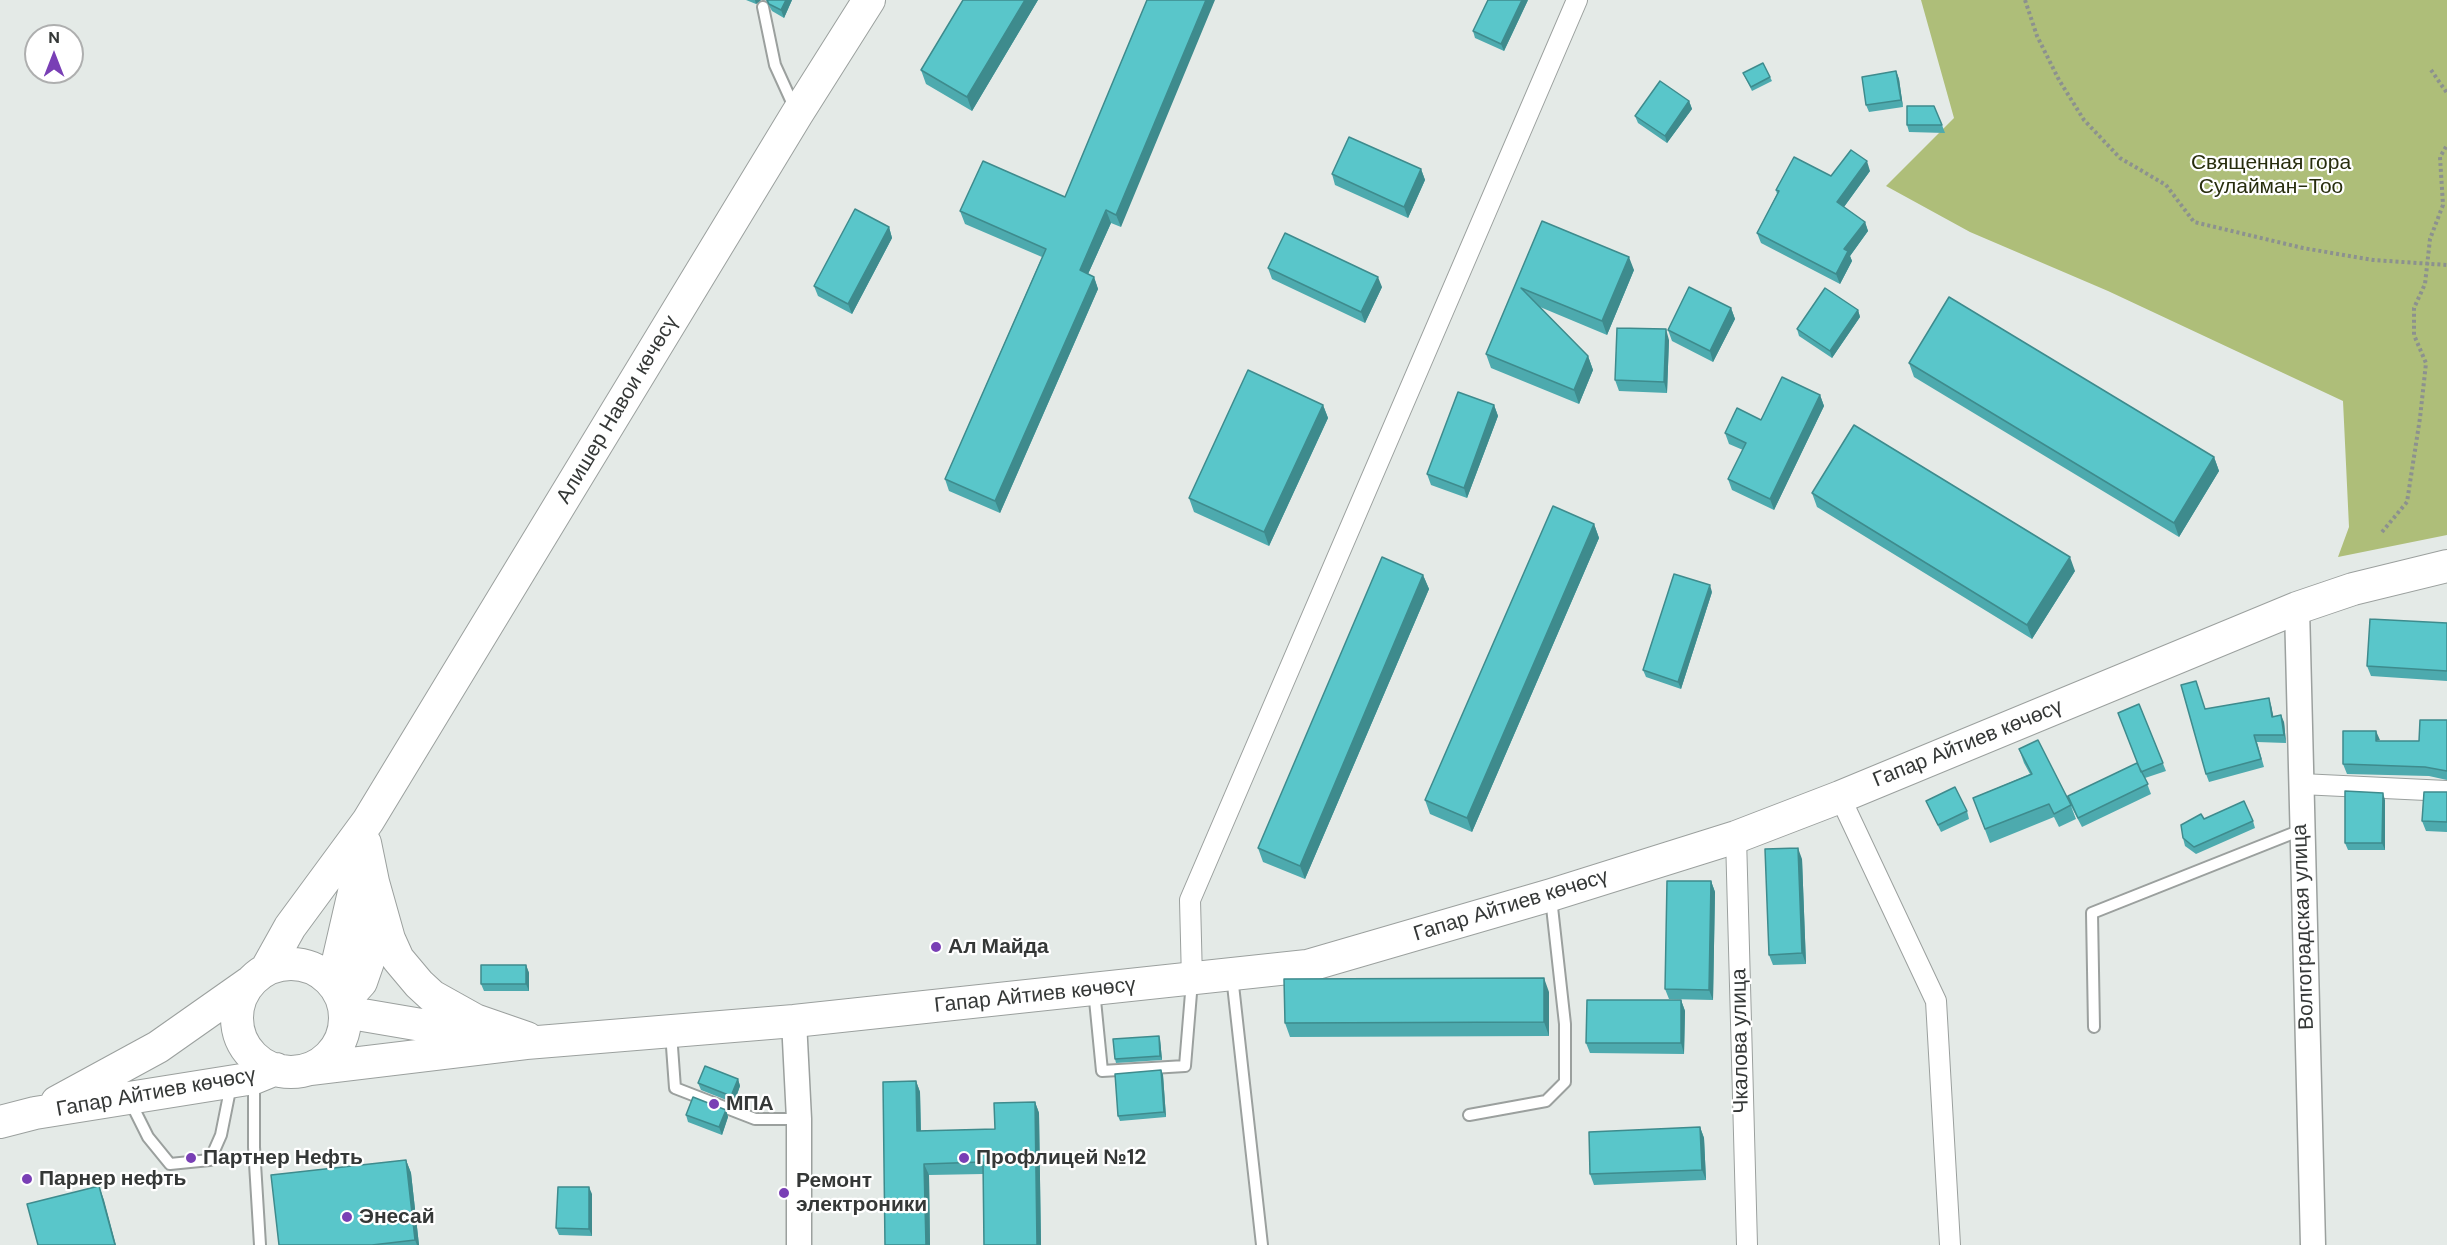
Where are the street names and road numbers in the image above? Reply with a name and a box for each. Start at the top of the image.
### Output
street label: Алишер Навои көчөсү [552,311,684,509]
street label: Гапар Айтиев көчөсү [1870,694,2066,794]
street label: Волгоградская улица [2288,824,2320,1030]
street label: Гапар Айтиев көчөсү [1411,864,1611,948]
street label: Чкалова улица [1727,968,1755,1114]
street label: Гапар Айтиев көчөсү [933,973,1137,1019]
street label: Гапар Айтиев көчөсү [54,1063,258,1123]

